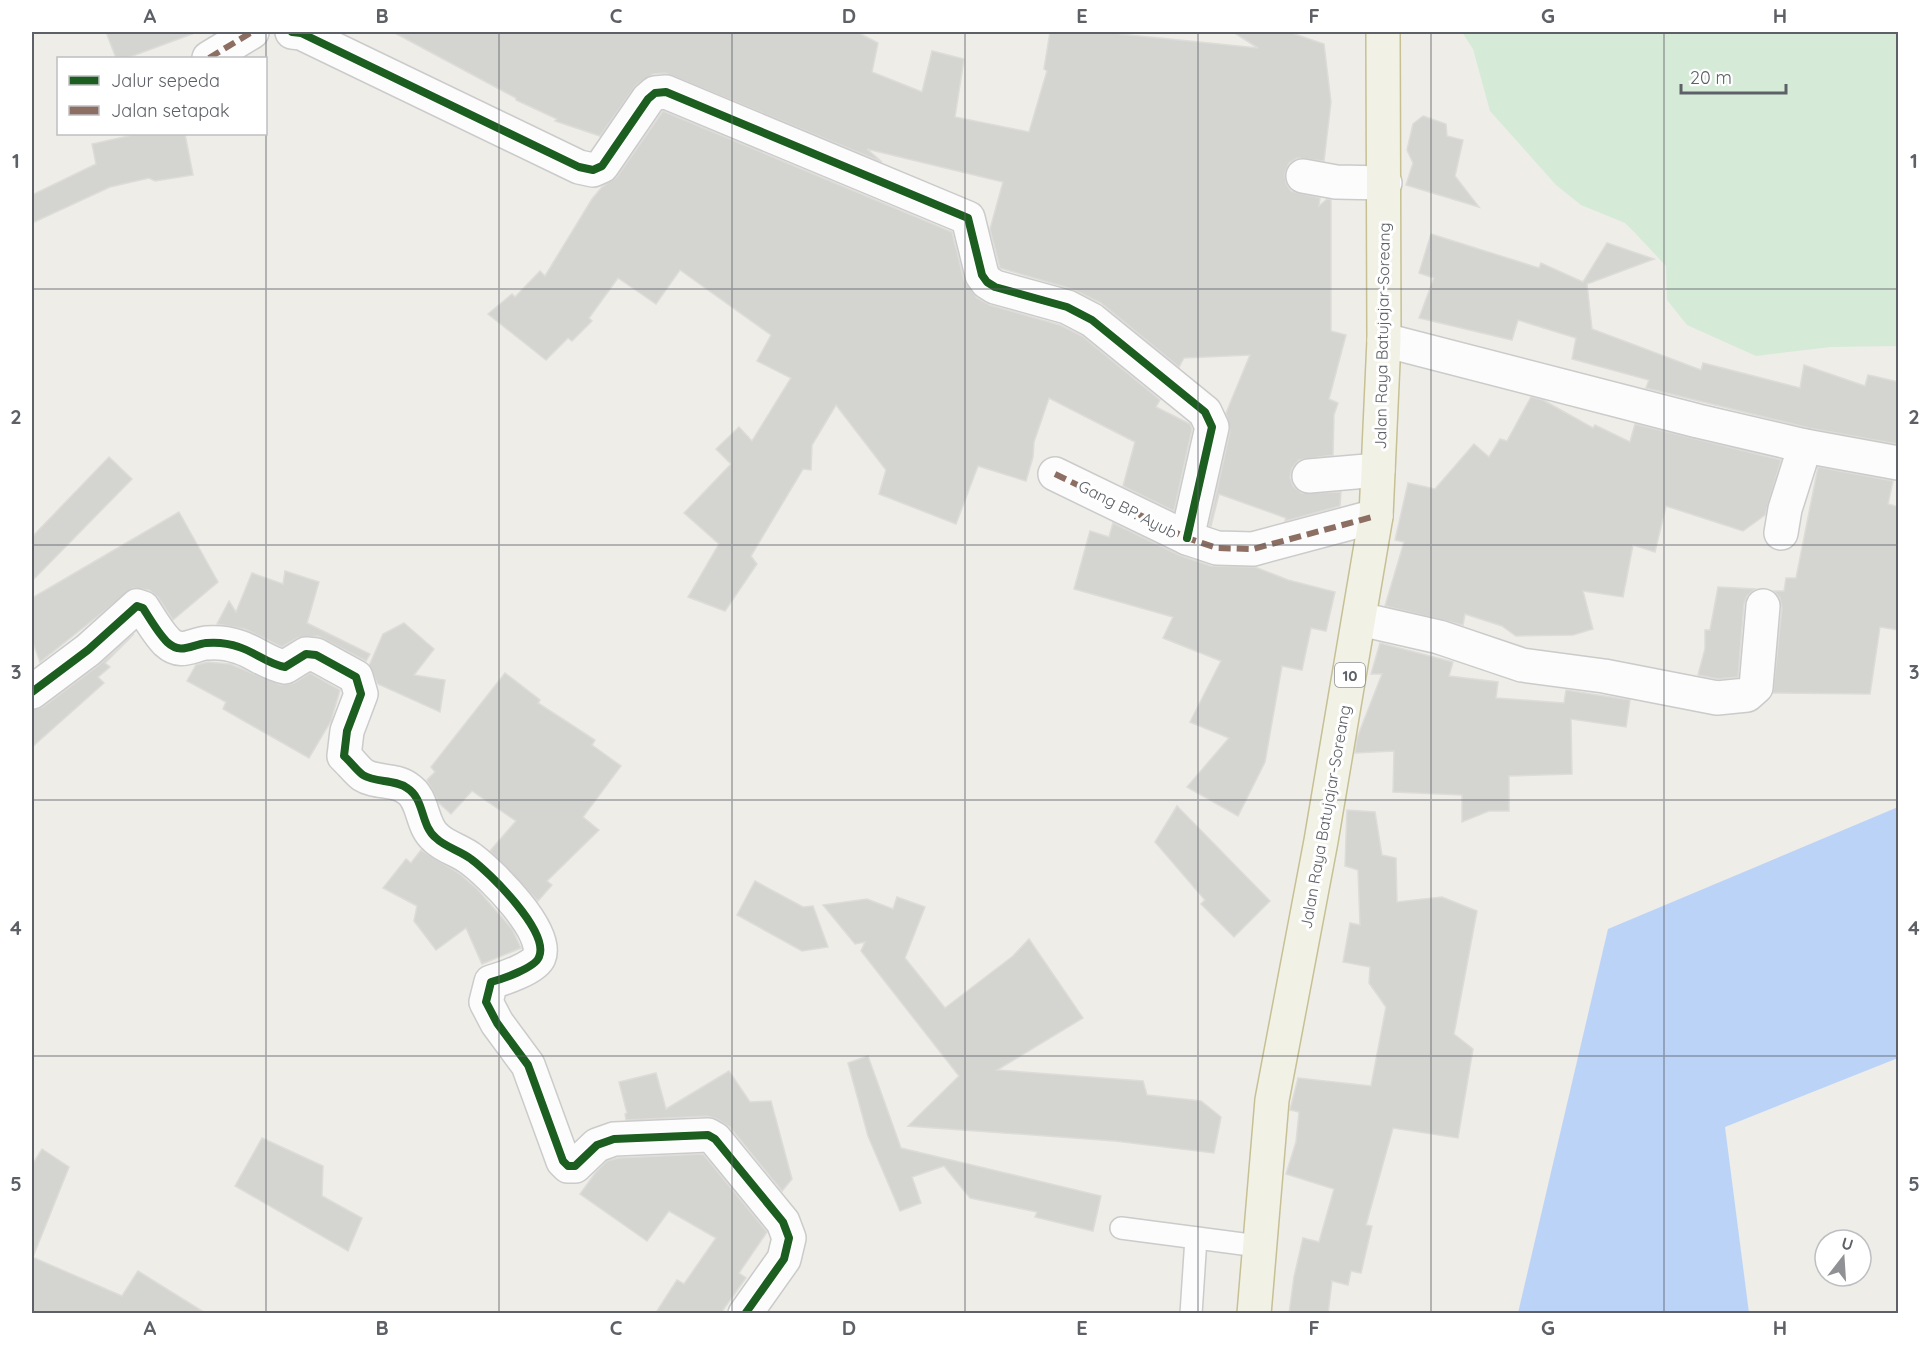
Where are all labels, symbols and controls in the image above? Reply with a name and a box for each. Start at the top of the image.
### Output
text: A [144,3,157,28]
text: B [375,3,389,28]
text: C [610,3,623,28]
text: D [842,3,856,28]
text: E [1076,3,1088,28]
text: F [1308,3,1320,28]
text: G [1541,3,1555,28]
text: H [1773,3,1787,28]
legend [57,57,267,135]
scale bar [1681,57,1786,95]
text: 20 m [1690,66,1732,89]
text: Jalur sepeda [111,69,220,92]
text: Jalan setapak [111,99,230,122]
text: 1 [12,148,20,173]
text: 1 [1910,148,1918,173]
street label: Jalan Raya Batujajar-Soreang [1370,222,1394,450]
text: 2 [10,404,22,429]
text: 2 [1908,404,1920,429]
street label: Gang BP. Ayub [1075,476,1181,542]
text: 3 [11,659,21,684]
text: 3 [1909,659,1919,684]
road number: 10 [1335,663,1365,687]
street label: Jalan Raya Batujajar-Soreang [1295,703,1355,931]
text: 4 [10,915,22,940]
text: 4 [1908,915,1920,940]
text: 5 [10,1171,22,1196]
text: 5 [1908,1171,1920,1196]
north arrow [1813,1228,1873,1288]
text: U [1839,1232,1856,1255]
text: A [144,1315,157,1340]
text: B [375,1315,389,1340]
text: C [610,1315,623,1340]
text: D [842,1315,856,1340]
text: E [1076,1315,1088,1340]
text: F [1308,1315,1320,1340]
text: G [1541,1315,1555,1340]
text: H [1773,1315,1787,1340]

